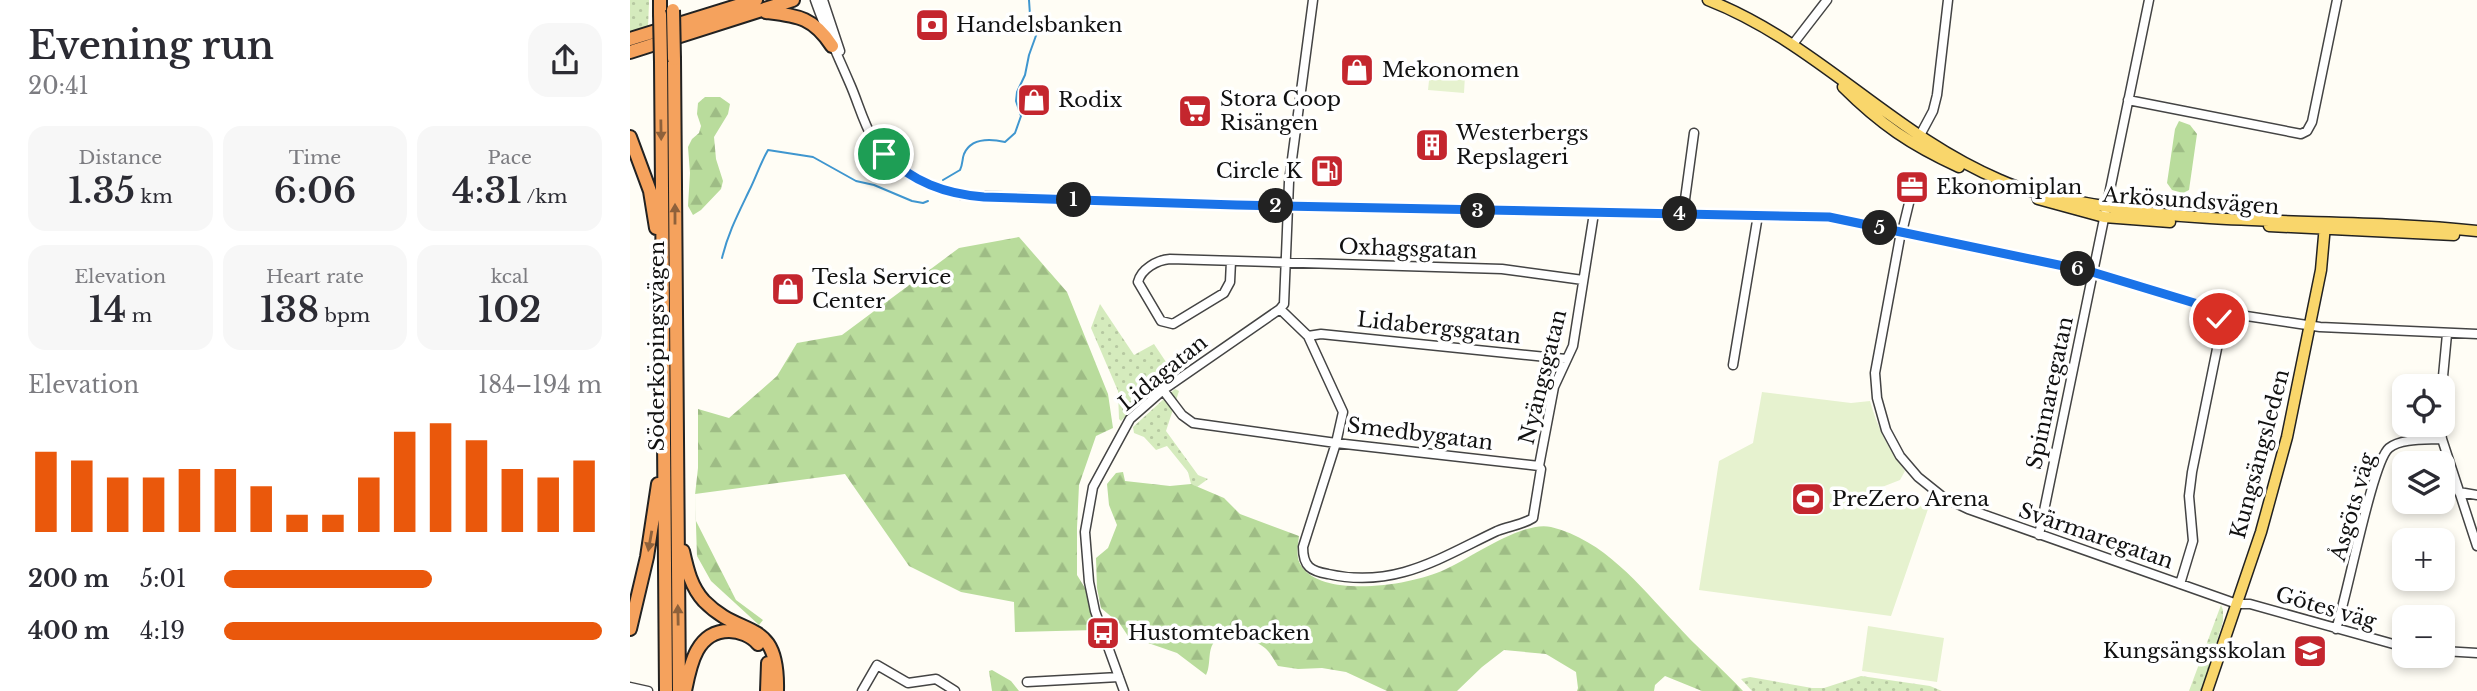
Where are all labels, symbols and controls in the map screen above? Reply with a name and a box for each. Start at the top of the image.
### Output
bank icon: Handelsbanken [913,6,951,44]
place label: Handelsbanken [956,12,1123,38]
text: Evening run [28,22,274,69]
button: share [528,23,602,97]
shop icon: Mekonomen [1338,51,1376,89]
place label: Mekonomen [1382,57,1520,83]
text: 20:41 [28,72,89,100]
shop icon: Rodix [1015,81,1053,119]
place label: Stora Coop Risängen [1220,86,1341,136]
place label: Rodix [1058,87,1122,113]
supermarket icon: Stora Coop Risängen [1176,92,1214,130]
one-way arrow [656,120,667,142]
place label: Westerbergs Repslageri [1455,120,1589,170]
pin [854,124,914,184]
building icon: Westerbergs Repslageri [1413,126,1451,164]
icon: arrive [865,135,903,173]
text: Distance [78,146,162,169]
text: Time [289,146,341,169]
text: Pace [487,146,532,169]
fuel station icon: Circle K [1308,152,1346,190]
place label: Circle K [1216,158,1303,184]
office icon: Ekonomiplan [1893,168,1931,206]
text: 1.35 [68,169,135,212]
text: 6:06 [274,169,356,212]
text: 4:31 [452,169,522,212]
place label: Ekonomiplan [1936,174,2082,200]
pin: 1 [1056,182,1092,218]
street label: Arkösundsvägen [2101,182,2280,220]
text: km [135,185,173,208]
text: /km [522,185,567,208]
text: 1 [1069,188,1078,211]
pin: 2 [1258,188,1294,224]
text: 2 [1269,194,1282,217]
pin: 3 [1460,194,1496,228]
pin: 4 [1662,196,1698,232]
text: 3 [1471,199,1484,222]
one-way arrow [669,202,681,224]
text: 4 [1673,202,1686,225]
pin: 5 [1862,210,1898,246]
text: 5 [1874,216,1885,239]
street label: Oxhagsgatan [1338,234,1478,264]
street label: Söderköpingsvägen [644,241,670,451]
pin: 6 [2060,252,2096,286]
text: 6 [2071,257,2084,280]
place label: Tesla Service Center [812,264,951,314]
text: Elevation [74,265,166,288]
text: Heart rate [266,265,364,288]
text: kcal [491,265,529,288]
shop icon: Tesla Service Center [769,270,807,308]
text: 14 [89,288,126,331]
text: 138 [260,288,319,331]
text: 102 [478,288,542,331]
pin [2189,289,2249,349]
icon: check [2200,300,2238,338]
text: m [126,304,152,327]
text: bpm [319,304,370,327]
street label: Lidabergsgatan [1356,306,1522,350]
street label: Nyängsgatan [1514,307,1572,447]
street label: Spinnaregatan [2021,314,2079,472]
street label: Lidagatan [1113,329,1213,417]
street label: Kungsängsleden [2225,366,2295,542]
text: Elevation [28,371,139,399]
text: 184–194 m [478,371,602,399]
map controls [2392,374,2455,668]
button: locate [2392,374,2455,437]
street label: Smedbygatan [1345,412,1495,456]
street label: Åsgöts väg [2325,449,2381,565]
button: layers [2392,451,2455,514]
sports icon: PreZero Arena [1789,480,1827,518]
place label: PreZero Arena [1832,486,1990,512]
street label: Svärmaregatan [2015,497,2177,575]
button: + [2392,528,2455,591]
one-way arrow [644,530,655,552]
text: 200 m [28,565,109,593]
text: 5:01 [140,565,186,593]
street label: Götes väg [2273,581,2380,635]
one-way arrow [672,603,684,625]
button: − [2392,605,2455,668]
bus stop icon: Hustomtebacken [1084,614,1122,652]
text: 400 m [28,617,110,645]
text: 4:19 [140,617,185,645]
place label: Hustomtebacken [1128,620,1310,646]
school or university icon: Kungsängsskolan [2291,632,2329,670]
place label: Kungsängsskolan [2103,638,2286,664]

